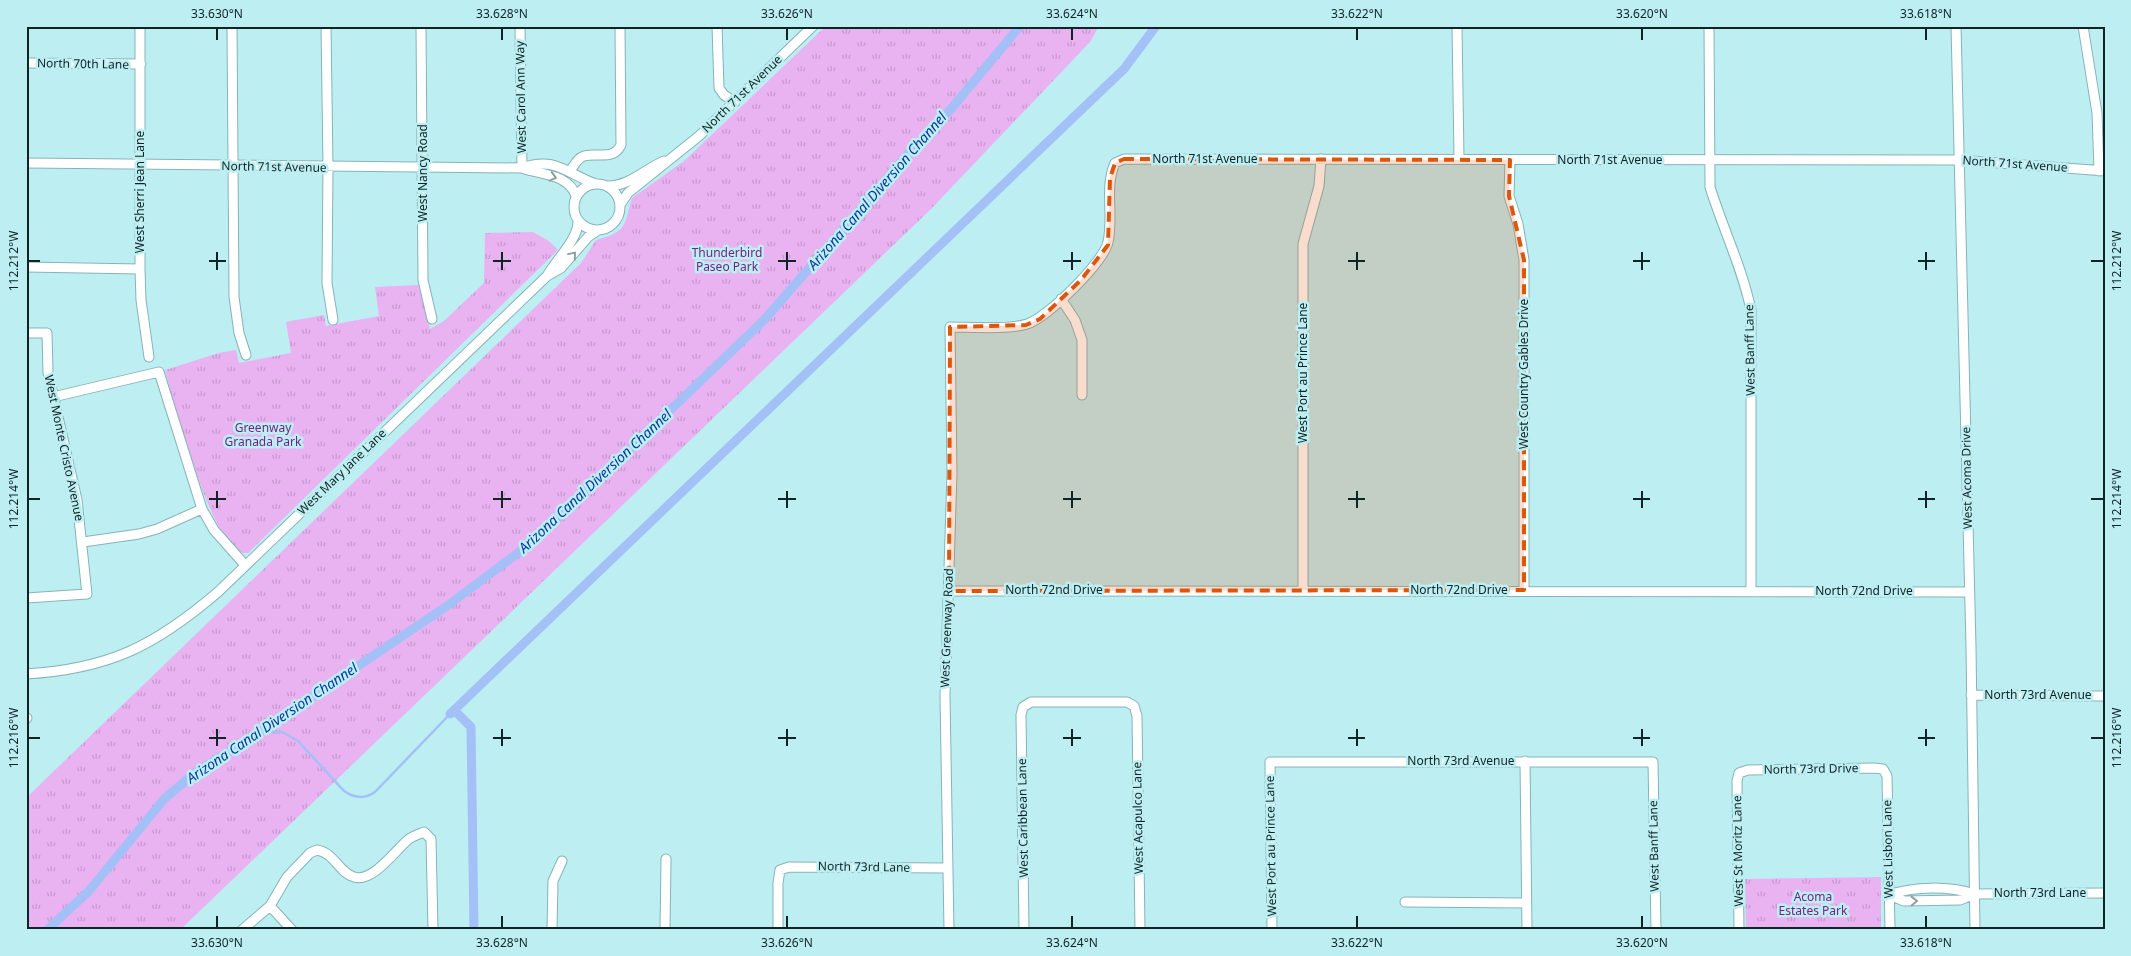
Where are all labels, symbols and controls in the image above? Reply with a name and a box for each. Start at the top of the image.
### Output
text: 33.630°N [191,5,243,22]
text: 33.628°N [476,5,528,22]
text: 33.626°N [761,5,813,22]
text: 33.624°N [1046,5,1098,22]
text: 33.622°N [1331,5,1383,22]
text: 33.620°N [1616,5,1668,22]
text: 33.618°N [1900,5,1952,22]
street label: West Carol Ann Way [511,40,530,154]
street label: North 71st Avenue [698,51,786,136]
street label: North 70th Lane [37,54,129,73]
water label: Arizona Canal Diversion Channel [802,108,951,274]
street label: West Nancy Road [414,124,431,222]
street label: West Sherri Jean Lane [131,131,148,253]
street label: North 71st Avenue [1152,150,1258,167]
street label: North 71st Avenue [1557,151,1663,168]
street label: North 71st Avenue [1962,151,2068,176]
street label: North 71st Avenue [221,157,327,176]
one-way arrow [548,171,557,182]
text: 112.212°W [5,231,22,291]
text: 112.212°W [2108,231,2125,291]
park label: Thunderbird Paseo Park [692,244,762,275]
one-way arrow [567,252,576,261]
street label: West Country Gables Drive [1515,299,1532,449]
street label: West Port au Prince Lane [1294,302,1311,443]
street label: West Banff Lane [1740,304,1759,396]
street label: West Monte Cristo Avenue [41,373,88,523]
water label: Arizona Canal Diversion Channel [513,404,676,557]
park label: Greenway Granada Park [225,419,302,450]
street label: West Mary Jane Lane [294,425,390,518]
street label: West Acoma Drive [1957,426,1976,529]
text: 112.214°W [5,469,22,529]
text: 112.214°W [2108,469,2125,529]
street label: West Greenway Road [936,568,957,688]
street label: North 72nd Drive [1005,581,1103,598]
street label: North 72nd Drive [1410,581,1508,598]
street label: North 72nd Drive [1815,582,1913,599]
water label: Arizona Canal Diversion Channel [182,658,361,788]
street label: North 73rd Avenue [1984,686,2092,703]
text: 112.216°W [5,708,22,768]
text: 112.216°W [2108,708,2125,768]
street label: North 73rd Avenue [1407,752,1515,769]
street label: West Caribbean Lane [1013,758,1032,878]
street label: North 73rd Drive [1763,759,1859,778]
street label: West Acapulco Lane [1128,762,1147,874]
street label: West Port au Prince Lane [1261,775,1280,916]
street label: West St Moritz Lane [1728,795,1747,907]
street label: West Lisbon Lane [1878,799,1897,898]
street label: West Banff Lane [1644,800,1663,892]
street label: North 73rd Lane [818,857,911,876]
street label: North 73rd Lane [1994,884,2086,901]
park label: Acoma Estates Park [1779,888,1848,919]
one-way arrow [1910,896,1918,906]
text: 33.630°N [191,934,243,951]
text: 33.628°N [476,934,528,951]
text: 33.626°N [761,934,813,951]
text: 33.624°N [1046,934,1098,951]
text: 33.622°N [1331,934,1383,951]
text: 33.620°N [1616,934,1668,951]
text: 33.618°N [1900,934,1952,951]

